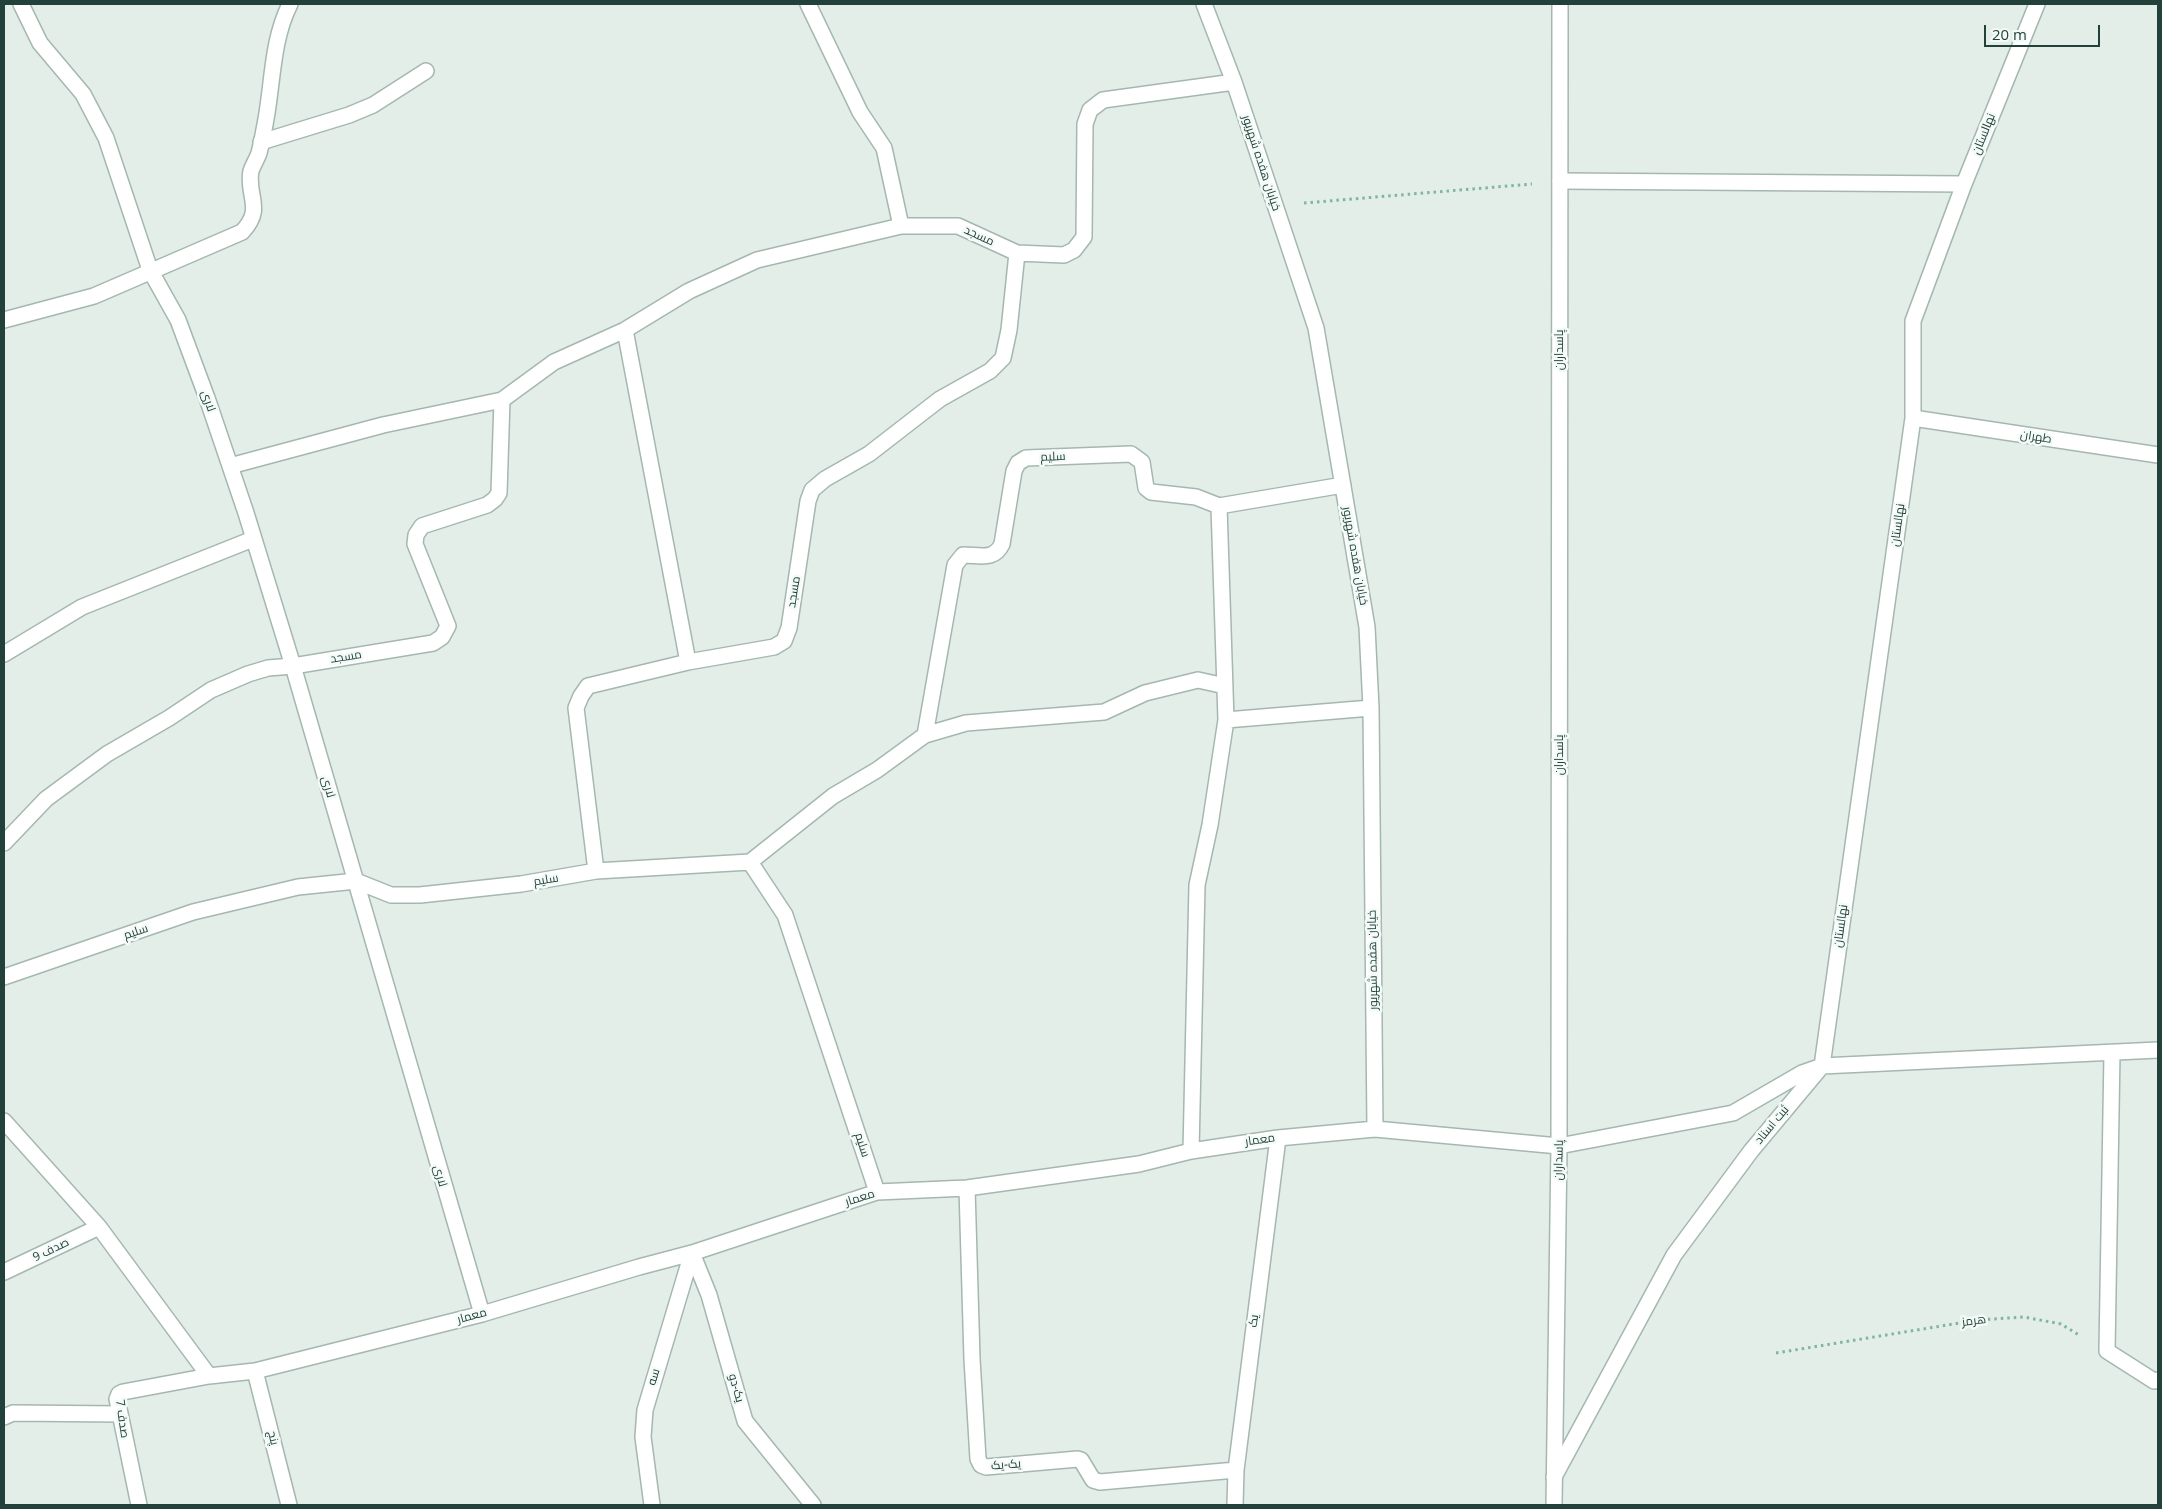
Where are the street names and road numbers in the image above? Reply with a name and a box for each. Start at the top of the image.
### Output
street label: نهالستان [1969,111,1999,157]
street label: خیابان هفده شهریور [1239,113,1283,213]
street label: مسجد [962,223,996,249]
street label: پاسداران [1553,330,1567,370]
street label: لاری [198,388,218,414]
street label: طهران [2019,427,2053,447]
street label: سلیم [1040,449,1066,465]
street label: نهالستان [1888,503,1908,547]
street label: خیابان هفده شهریور [1339,505,1371,607]
street label: مسجد [784,575,804,609]
street label: مسجد [329,647,363,667]
street label: پاسداران [1553,735,1567,775]
street label: لاری [318,775,338,799]
street label: سلیم [532,871,560,889]
street label: نهالستان [1831,904,1851,948]
street label: خیابان هفده شهریور [1365,910,1381,1010]
street label: سلیم [122,921,150,943]
street label: ثبت اسناد [1752,1103,1792,1147]
street label: سلیم [851,1131,873,1159]
street label: معمار [1244,1131,1276,1149]
street label: پاسداران [1551,1140,1567,1180]
street label: لاری [430,1164,450,1188]
street label: معمار [843,1187,877,1209]
street label: صدف 9 [30,1235,72,1265]
street label: معمار [456,1305,488,1327]
street label: هرمز [1961,1312,1987,1330]
street label: یک [1246,1314,1262,1328]
street label: سه [645,1367,663,1387]
street label: یک-دو [725,1372,747,1404]
street label: صدف 7 [112,1399,132,1439]
street label: پنج [264,1429,282,1447]
street label: یک-یک [991,1457,1021,1473]

